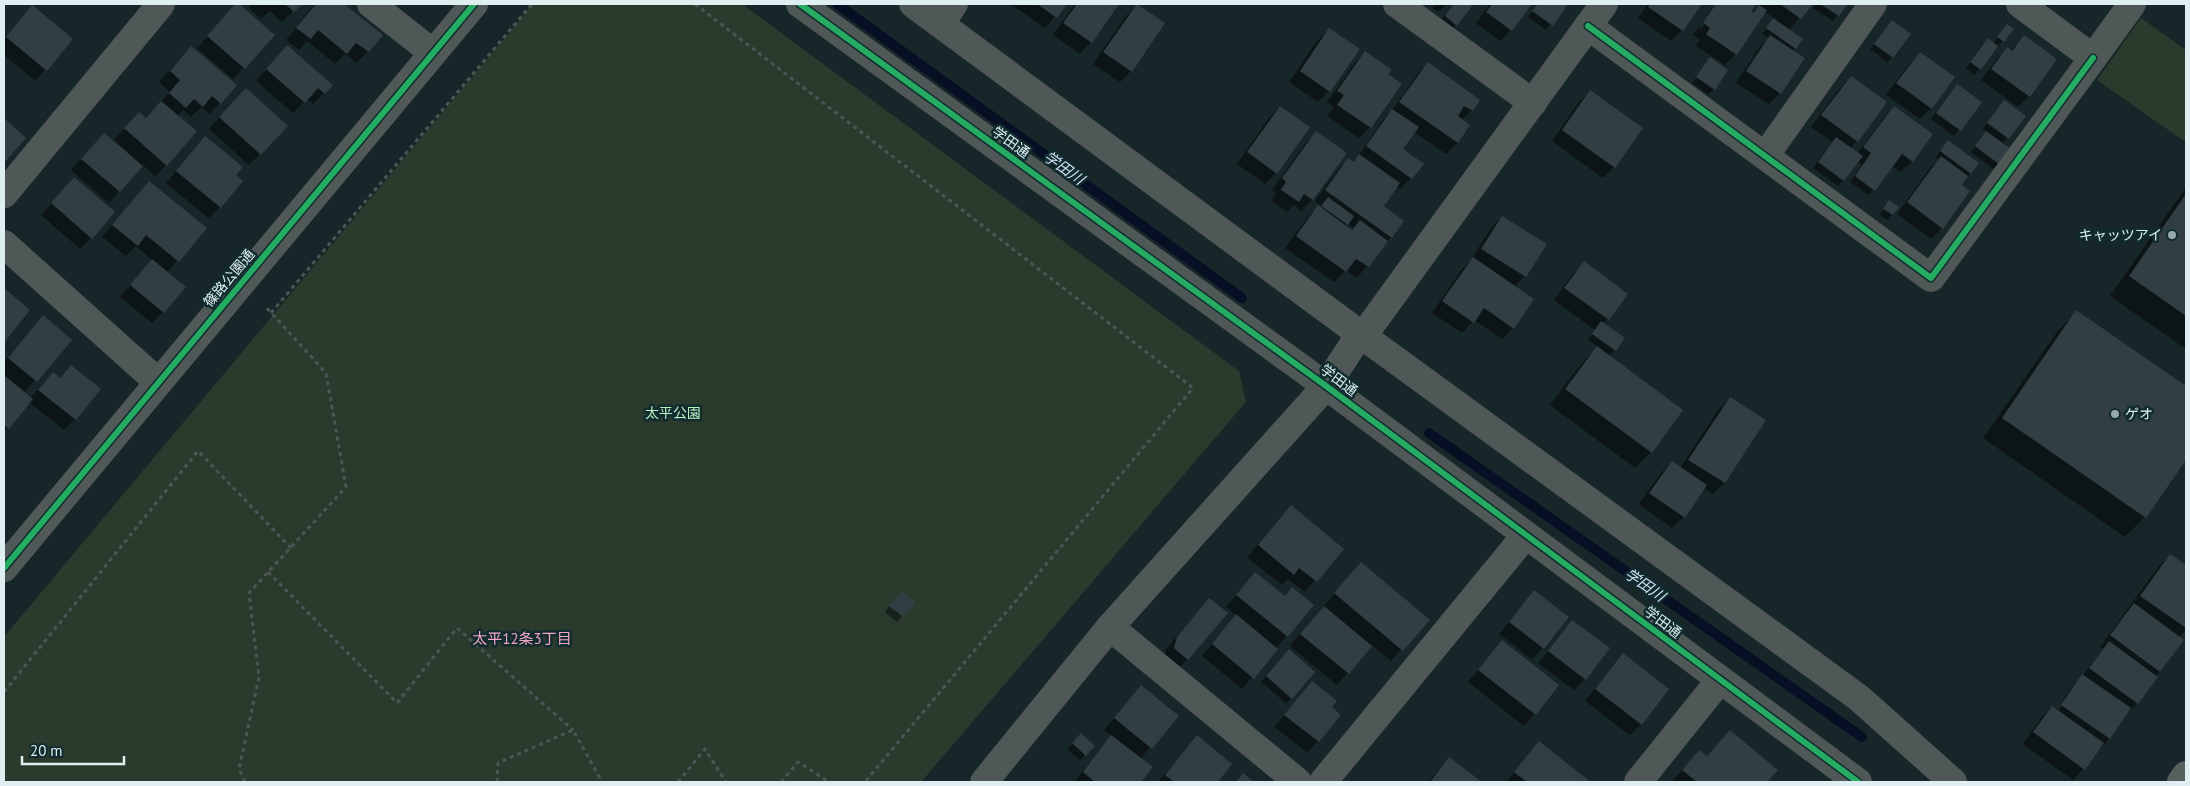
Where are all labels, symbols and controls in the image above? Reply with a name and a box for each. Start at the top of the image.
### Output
street label: 学田通 [989,122,1033,162]
water label: 学田川 [1041,147,1090,190]
place label: キャッツアイ [2079,226,2162,244]
marker: キャッツアイ [2166,229,2178,241]
street label: 篠路公園通 [200,245,258,311]
street label: 学田通 [1317,360,1361,400]
park label: 太平公園 [645,404,701,422]
place label: ゲオ [2125,405,2153,423]
marker: ゲオ [2109,408,2121,420]
water label: 学田川 [1621,564,1671,606]
street label: 学田通 [1641,602,1685,642]
district label: 太平12条3丁目 [472,629,572,648]
scale bar [22,734,125,766]
text: 20 m [30,741,63,760]

